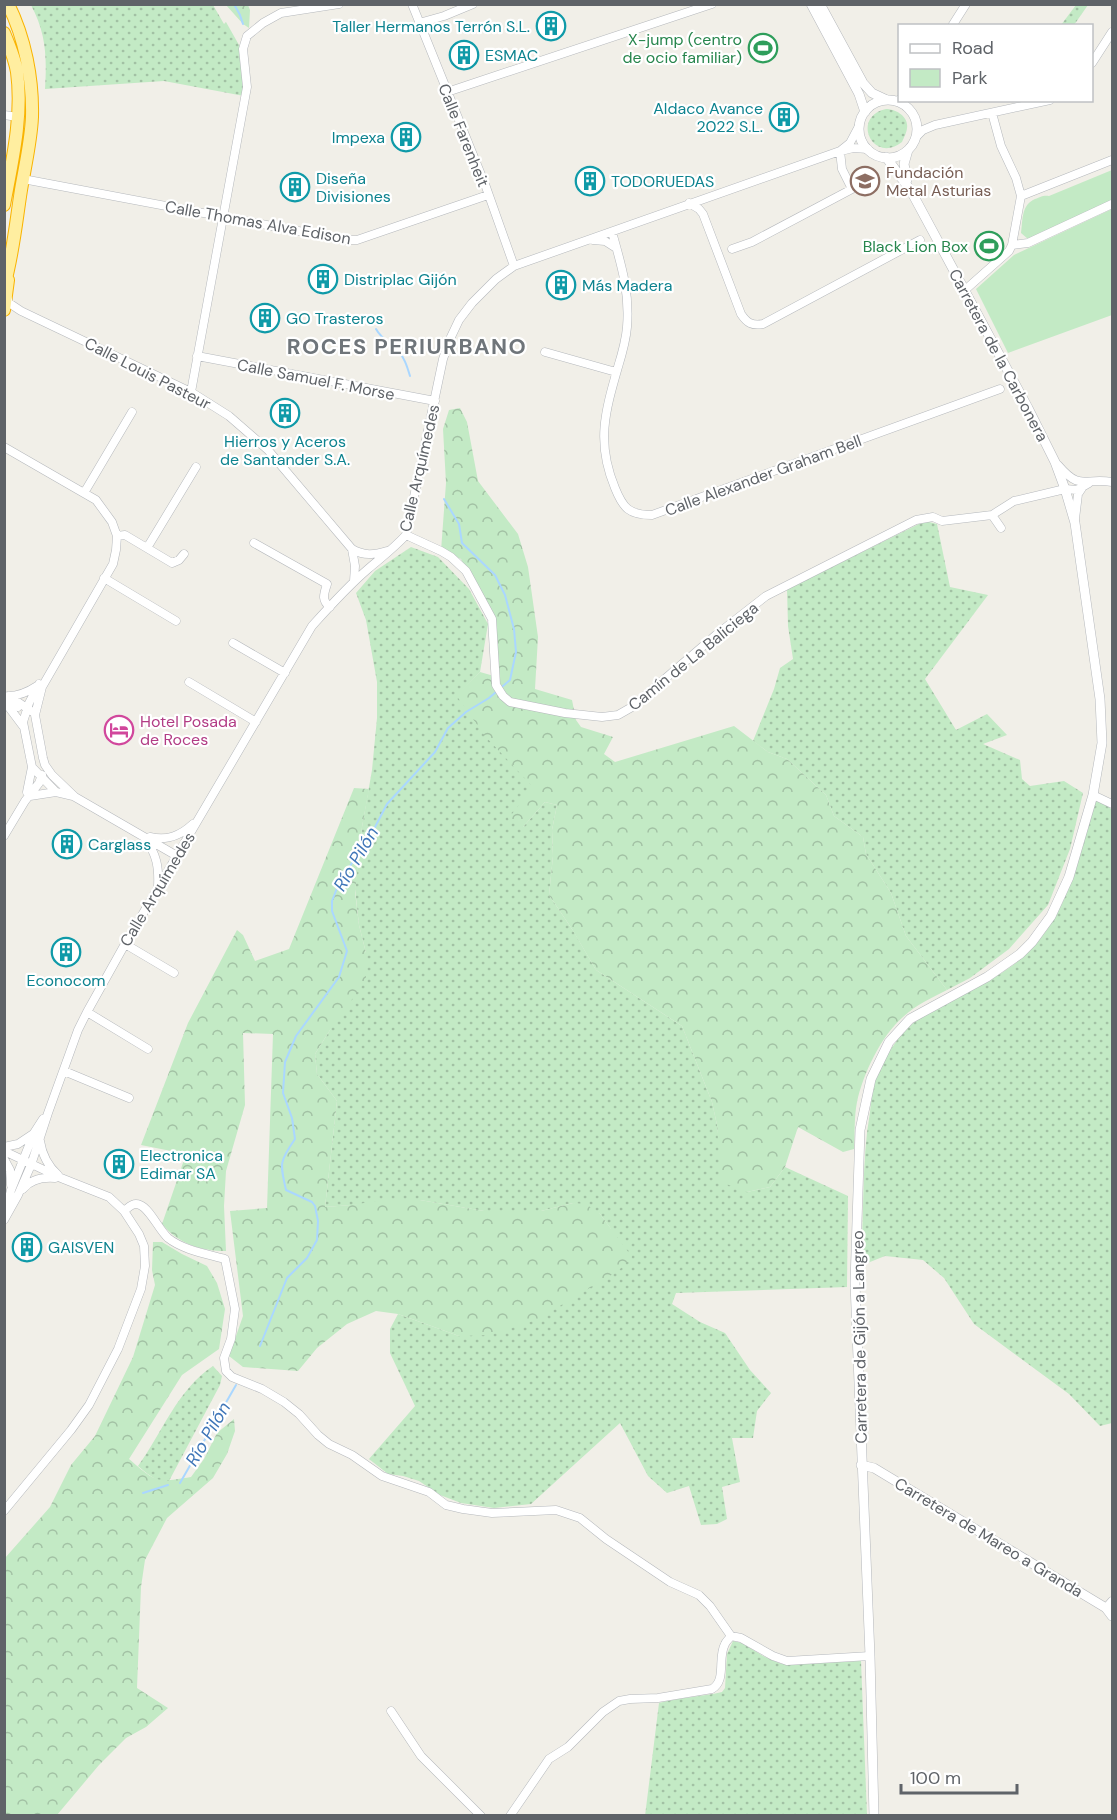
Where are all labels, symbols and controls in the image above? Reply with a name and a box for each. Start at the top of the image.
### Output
building icon: Taller Hermanos Terrón S.L. [535,10,567,42]
place label: Taller Hermanos Terrón S.L. [332,16,530,37]
legend [898,24,1093,102]
place label: X-jump (centro de ocio familiar) [622,29,742,68]
sports icon: X-jump (centro de ocio familiar) [747,32,779,64]
text: Road [952,36,994,60]
building icon: ESMAC [448,39,480,71]
place label: ESMAC [485,45,538,66]
text: Park [952,66,988,90]
street label: Calle Farenheit [433,80,494,190]
place label: Aldaco Avance 2022 S.L. [653,98,763,137]
building icon: Aldaco Avance 2022 S.L. [768,101,800,133]
building icon: Impexa [390,121,422,153]
place label: Impexa [332,127,385,148]
place label: Fundación Metal Asturias [886,162,991,201]
building icon: TODORUEDAS [574,165,606,197]
school or university icon: Fundación Metal Asturias [849,165,881,197]
place label: Diseña Divisiones [316,168,391,207]
building icon: Diseña Divisiones [279,171,311,203]
place label: TODORUEDAS [611,171,714,192]
street label: Calle Thomas Alva Edison [163,196,352,249]
sports icon: Black Lion Box [973,230,1005,262]
place label: Black Lion Box [863,236,968,257]
building icon: Distriplac Gijón [307,263,339,295]
street label: Carretera de la Carbonera [944,265,1053,445]
place label: Distriplac Gijón [344,269,457,290]
building icon: Más Madera [545,269,577,301]
place label: Más Madera [582,275,672,296]
building icon: GO Trasteros [249,302,281,334]
place label: GO Trasteros [286,308,383,329]
district label: ROCES PERIURBANO [287,332,527,361]
street label: Calle Louis Pasteur [81,333,215,414]
street label: Calle Samuel F. Morse [235,354,396,405]
building icon: Hierros y Aceros de Santander S.A. [269,397,301,429]
street label: Calle Arquímedes [395,402,444,534]
street label: Calle Alexander Graham Bell [662,430,864,521]
place label: Hierros y Aceros de Santander S.A. [220,431,350,470]
street label: Camín de La Baliciega [624,597,763,715]
place label: Hotel Posada de Roces [140,711,237,750]
hotel icon: Hotel Posada de Roces [103,714,135,746]
water label: Río Pilón [328,822,384,896]
building icon: Carglass [51,828,83,860]
street label: Calle Arquímedes [115,828,200,950]
place label: Carglass [88,834,151,855]
building icon: Econocom [50,936,82,968]
place label: Econocom [26,970,106,991]
place label: Electronica Edimar SA [140,1145,223,1184]
building icon: Electronica Edimar SA [103,1148,135,1180]
street label: Carretera de Gijón a Langreo [847,1230,872,1444]
building icon: GAISVEN [11,1231,43,1263]
place label: GAISVEN [48,1237,114,1258]
water label: Río Pilón [180,1397,236,1471]
street label: Carretera de Mareo a Granda [891,1473,1087,1602]
scale bar [901,1757,1016,1795]
text: 100 m [910,1766,961,1790]

